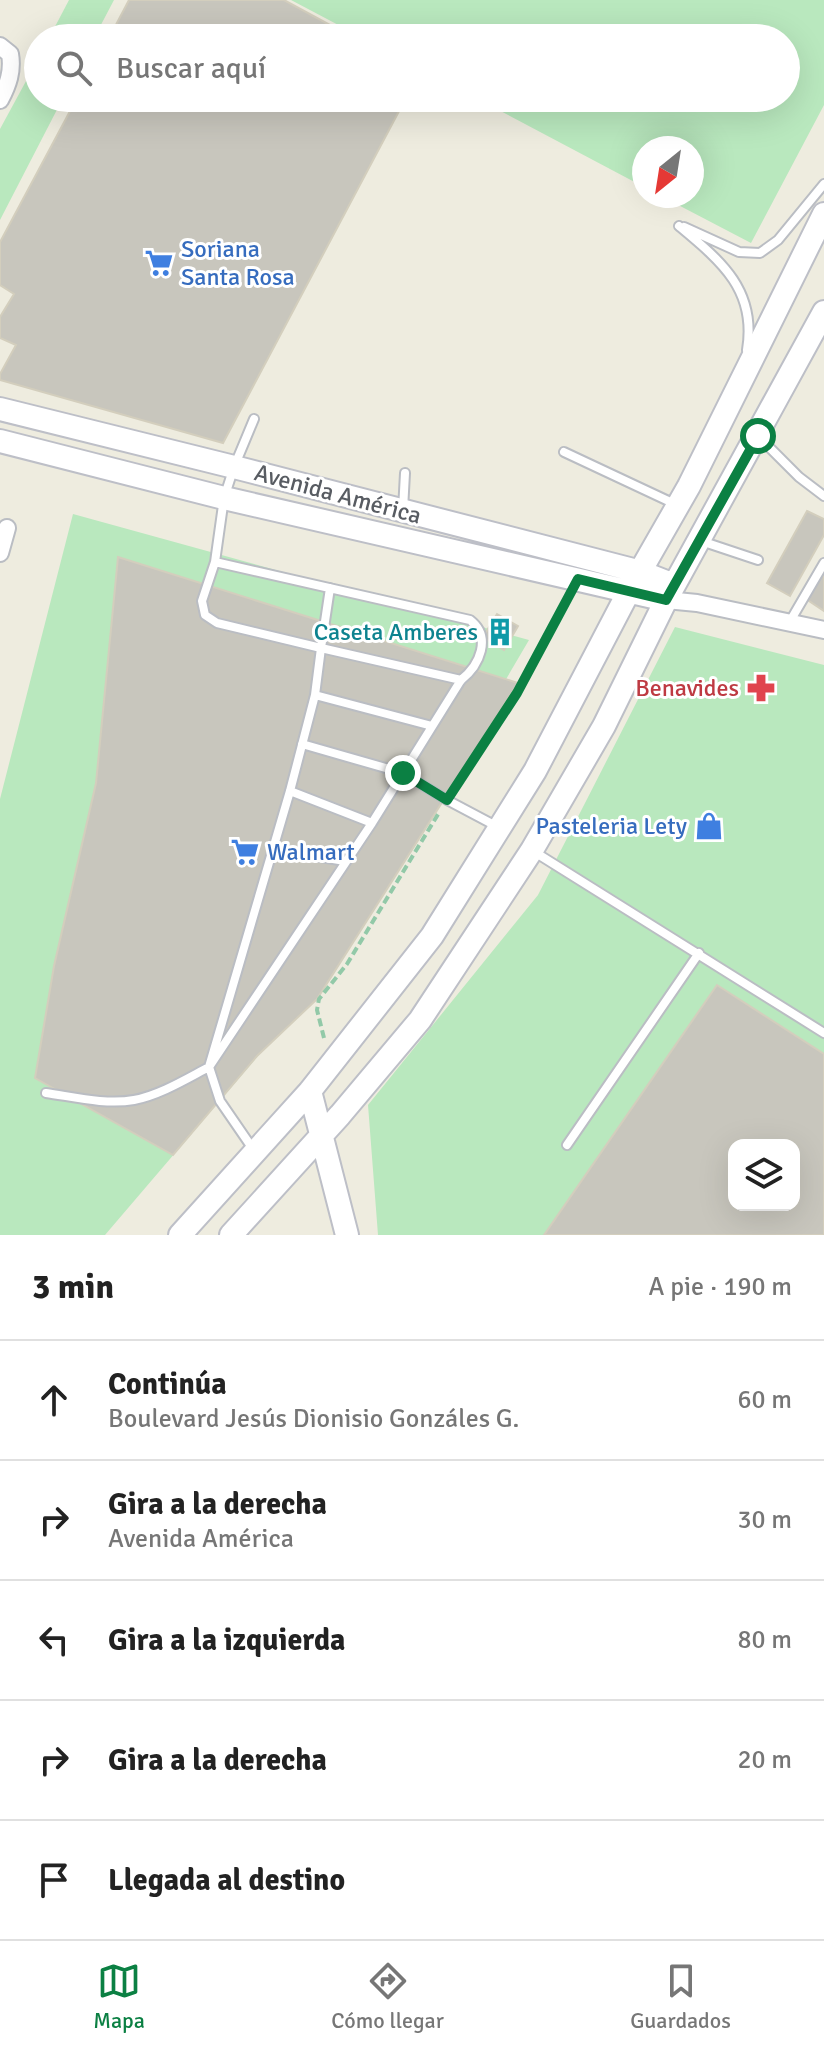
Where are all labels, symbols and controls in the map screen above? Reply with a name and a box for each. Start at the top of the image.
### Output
search box [24,24,800,112]
icon: search [52,46,96,90]
text: Buscar aquí [116,50,266,87]
north arrow [632,136,704,208]
place label: Soriana Santa Rosa [181,234,295,292]
supermarket icon: Soriana Santa Rosa [144,248,174,278]
route start [740,418,776,454]
street label: Avenida América [251,457,425,531]
place label: Caseta Amberes [314,617,478,647]
building icon: Caseta Amberes [485,617,515,647]
place label: Benavides [635,673,739,703]
pharmacy icon: Benavides [746,673,776,703]
route end [385,755,421,791]
place label: Pasteleria Lety [535,811,687,841]
shop icon: Pasteleria Lety [694,811,724,841]
supermarket icon: Walmart [230,837,260,867]
place label: Walmart [267,837,355,867]
map controls [728,1139,800,1211]
button: layers [728,1139,800,1211]
text: 3 min [32,1266,114,1308]
text: A pie · 190 m [649,1271,792,1303]
text: Continúa [108,1366,227,1403]
icon: ahead [32,1378,76,1422]
text: 60 m [737,1384,792,1416]
text: Boulevard Jesús Dionisio Gonzáles G. [108,1403,519,1435]
text: Gira a la derecha [108,1486,327,1523]
icon: right [32,1498,76,1542]
text: 30 m [737,1504,792,1536]
text: Avenida América [108,1523,294,1555]
icon: left [32,1618,76,1662]
text: Gira a la izquierda [108,1622,345,1659]
text: 80 m [737,1624,792,1656]
icon: right [32,1738,76,1782]
text: Gira a la derecha [108,1742,327,1779]
text: 20 m [737,1744,792,1776]
icon: arrive [32,1858,76,1902]
text: Llegada al destino [108,1862,345,1899]
tab: Mapa [93,1959,145,2034]
tab: Cómo llegar [331,1959,444,2034]
tab: Guardados [630,1959,731,2034]

